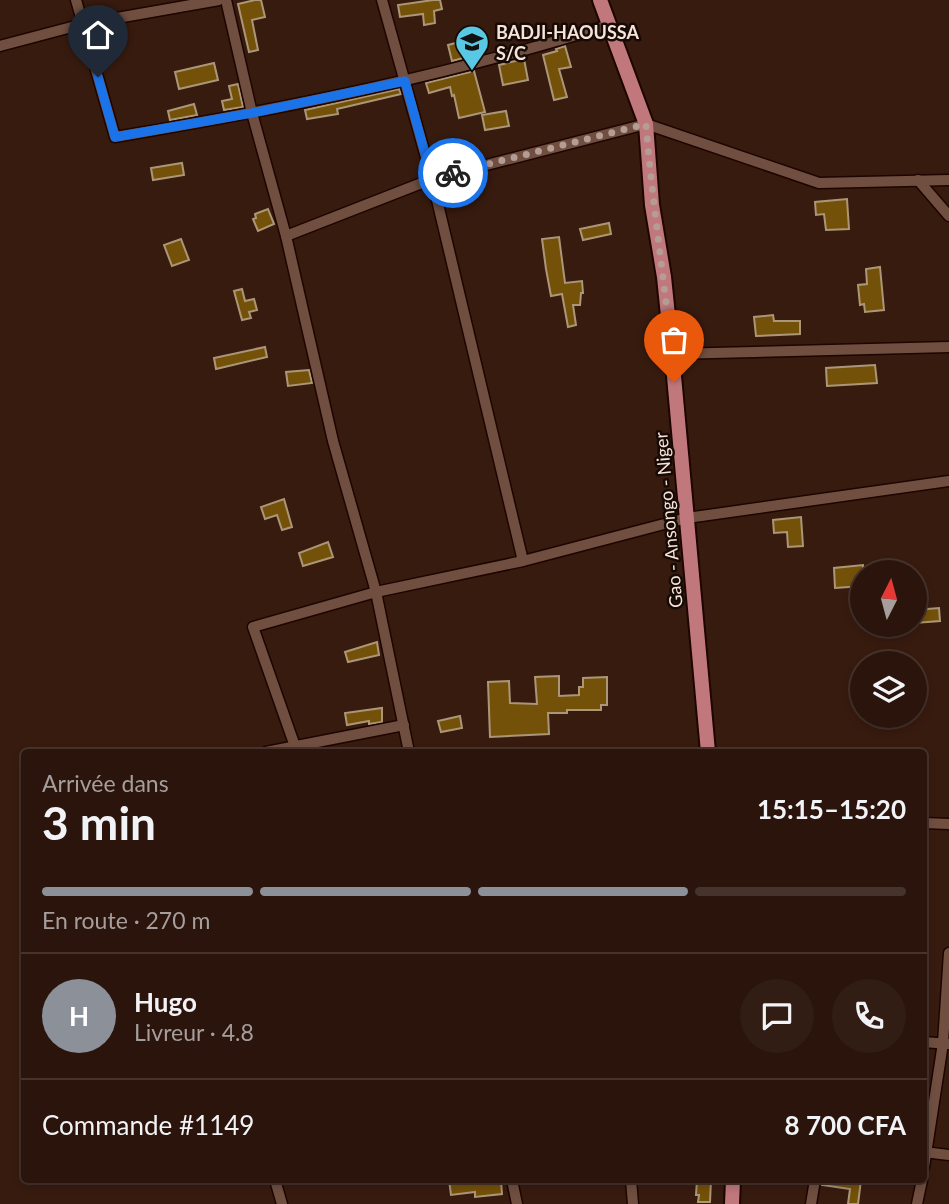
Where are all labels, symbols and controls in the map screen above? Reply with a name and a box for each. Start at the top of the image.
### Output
pin [68,5,128,77]
icon: home [79,16,117,54]
place label: BADJI-HAOUSSA S/C [496,21,639,64]
school or university icon: BADJI-HAOUSSA S/C [453,23,491,72]
courier [418,138,488,208]
icon: bike [434,154,472,192]
pin [644,310,704,382]
icon: bag [655,321,693,359]
street label: Gao - Ansongo - Niger [649,431,687,609]
north arrow [850,560,928,637]
map controls [850,560,927,728]
button: layers [850,651,927,728]
text: Arrivée dans [42,769,169,797]
text: 15:15–15:20 [757,793,906,825]
text: 3 min [42,795,156,850]
text: En route · 270 m [42,906,210,934]
button: chat [740,979,814,1053]
button: phone [832,979,906,1053]
text: Hugo [134,986,197,1018]
text: H [69,1000,89,1032]
text: Livreur · 4.8 [134,1018,254,1046]
text: Commande #1149 [42,1109,254,1141]
text: 8 700 CFA [785,1109,906,1141]

